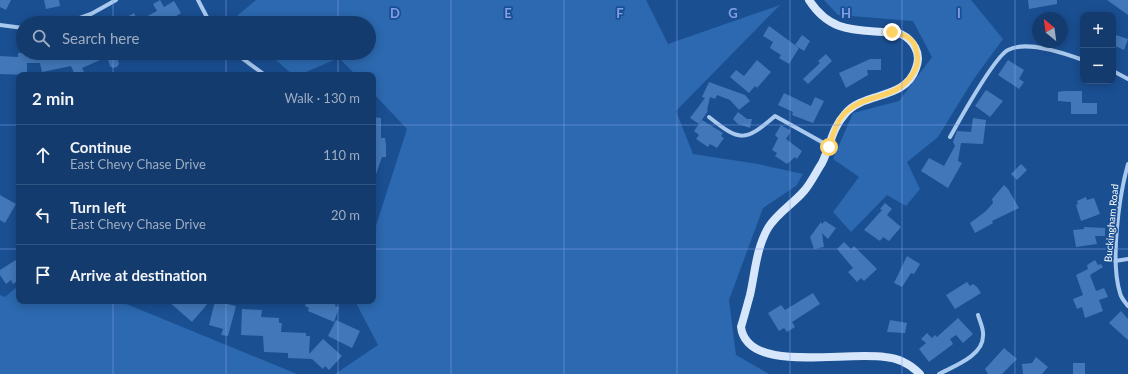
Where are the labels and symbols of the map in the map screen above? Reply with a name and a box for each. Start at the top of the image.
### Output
text: D [390,5,400,21]
text: E [504,5,512,21]
text: F [616,5,624,21]
text: G [728,5,738,21]
text: H [841,5,851,21]
text: I [957,5,961,21]
north arrow [1032,12,1068,48]
route end [883,23,901,41]
route start [820,138,838,156]
street label: Buckingham Road [1102,183,1120,263]

